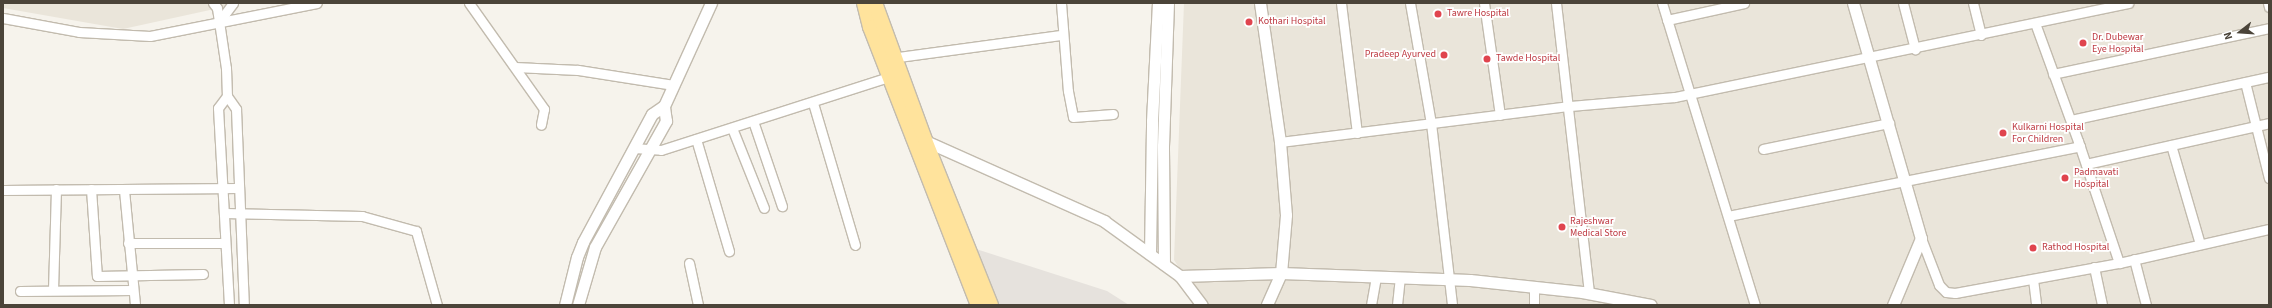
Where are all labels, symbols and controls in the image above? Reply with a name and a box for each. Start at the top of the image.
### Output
marker: Tawre Hospital [1432,8,1444,20]
place label: Tawre Hospital [1447,8,1509,20]
north arrow [2220,12,2260,52]
marker: Kothari Hospital [1243,16,1255,28]
place label: Kothari Hospital [1258,16,1326,28]
text: N [2220,30,2236,41]
place label: Dr. Dubewar Eye Hospital [2092,31,2144,54]
marker: Dr. Dubewar Eye Hospital [2077,37,2089,49]
place label: Pradeep Ayurved [1365,49,1436,61]
marker: Pradeep Ayurved [1439,50,1449,60]
marker: Tawde Hospital [1481,53,1493,65]
place label: Tawde Hospital [1496,53,1560,65]
place label: Kulkarni Hospital For Children [2012,121,2084,144]
marker: Kulkarni Hospital For Children [1997,127,2009,139]
place label: Padmavati Hospital [2074,166,2118,190]
marker: Padmavati Hospital [2059,172,2071,184]
place label: Rajeshwar Medical Store [1570,215,1626,238]
marker: Rajeshwar Medical Store [1557,222,1567,232]
marker: Rathod Hospital [2027,242,2039,254]
place label: Rathod Hospital [2042,242,2109,254]

